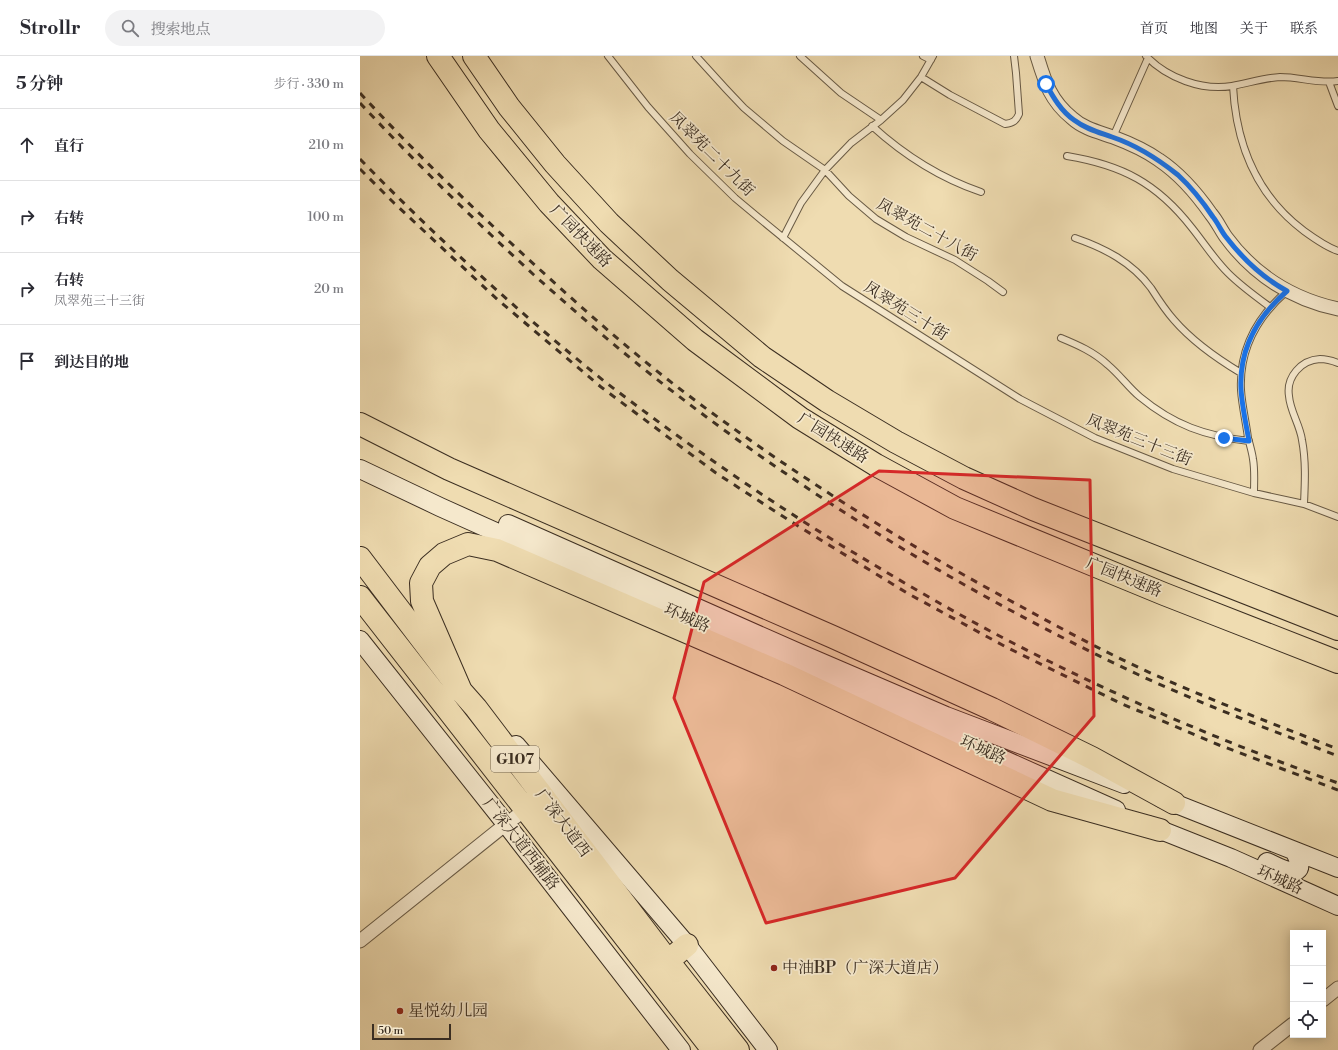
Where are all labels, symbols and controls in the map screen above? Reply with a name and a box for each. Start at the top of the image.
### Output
search box [105,10,385,46]
text: Strollr [20,16,81,40]
icon: search [119,17,141,39]
text: 搜索地点 [151,20,211,39]
text: 首页 [1140,20,1168,38]
text: 地图 [1190,20,1218,38]
text: 关于 [1240,20,1268,38]
text: 联系 [1290,20,1318,38]
text: 5 分钟 [16,73,63,95]
route start [1037,75,1055,93]
text: 步行 · 330 m [273,76,344,92]
street label: 凤翠苑二十九街 [665,107,759,201]
icon: ahead [16,134,38,156]
text: 直行 [54,137,84,156]
text: 210 m [309,137,344,153]
street label: 凤翠苑二十八街 [873,194,981,266]
street label: 广园快速路 [546,200,616,272]
icon: right [16,206,38,228]
text: 右转 [54,209,84,228]
text: 100 m [308,209,344,225]
text: 右转 [54,271,84,290]
street label: 凤翠苑三十街 [860,277,952,345]
icon: right [16,278,38,300]
text: 20 m [314,281,344,297]
text: 凤翠苑三十三街 [54,293,145,309]
icon: arrive [16,350,38,372]
text: 到达目的地 [54,353,129,372]
street label: 广园快速路 [794,408,872,468]
street label: 凤翠苑三十三街 [1083,410,1195,470]
route end [1215,429,1233,447]
street label: 广园快速路 [1083,553,1165,601]
street label: 环城路 [661,599,713,637]
street label: 环城路 [957,731,1009,769]
road number: G107 [491,746,539,772]
street label: 广深大道西 [531,785,595,861]
street label: 广深大道西辅路 [479,794,563,894]
street label: 环城路 [1254,861,1306,899]
map controls [1290,930,1326,1038]
button: + [1290,930,1326,966]
place label: 中油BP（广深大道店） [782,958,948,978]
marker: 中油BP（广深大道店） [769,963,779,973]
button: − [1290,966,1326,1002]
place label: 星悦幼儿园 [408,1001,488,1021]
button: locate [1290,1002,1326,1038]
marker: 星悦幼儿园 [395,1006,405,1016]
scale bar [372,1022,451,1041]
text: 50 m [378,1024,403,1038]

